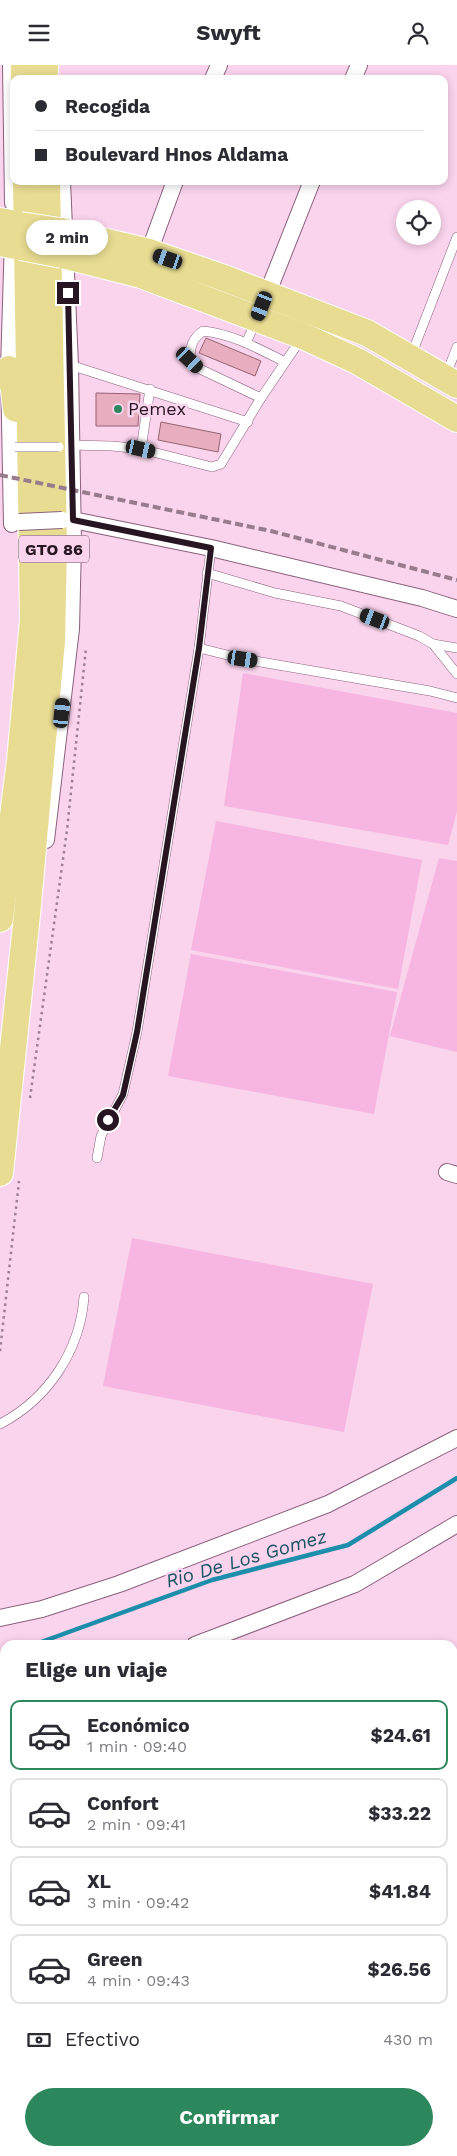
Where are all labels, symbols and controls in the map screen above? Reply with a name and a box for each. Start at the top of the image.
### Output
icon: menu [25,19,53,47]
icon: person [404,19,432,47]
text: Swyft [196,20,261,45]
text: Recogida [65,95,150,118]
text: Boulevard Hnos Aldama [65,143,288,166]
map controls [396,200,441,245]
button: locate [396,200,441,245]
callout: 2 min [27,221,109,255]
text: 2 min [45,228,89,247]
car [151,247,184,271]
route end [57,282,79,304]
car [249,289,274,323]
car [173,344,206,376]
place label: Pemex [128,398,186,419]
marker: Pemex [112,403,124,415]
car [124,438,157,460]
road number: GTO 86 [19,535,89,563]
car [358,607,391,631]
car [227,649,258,669]
car [52,697,71,729]
route start [97,1109,119,1131]
water label: Rio De Los Gomez [163,1524,330,1592]
text: Elige un viaje [25,1657,168,1682]
icon: car [27,1713,72,1758]
text: Económico [87,1714,190,1737]
text: $24.61 [371,1724,431,1747]
text: 1 min · 09:40 [87,1737,187,1756]
icon: car [27,1791,72,1836]
text: Confort [87,1792,158,1815]
text: $33.22 [368,1802,431,1825]
text: 2 min · 09:41 [87,1815,186,1834]
icon: car [27,1869,72,1914]
text: XL [87,1870,111,1893]
text: $41.84 [369,1880,431,1903]
text: 3 min · 09:42 [87,1893,189,1912]
icon: car [27,1947,72,1992]
text: Green [87,1948,143,1971]
text: $26.56 [368,1958,431,1981]
text: 4 min · 09:43 [87,1971,190,1990]
icon: cash [25,2026,53,2054]
text: Efectivo [65,2028,140,2051]
text: 430 m [383,2030,433,2049]
button: Confirmar [25,2088,433,2146]

